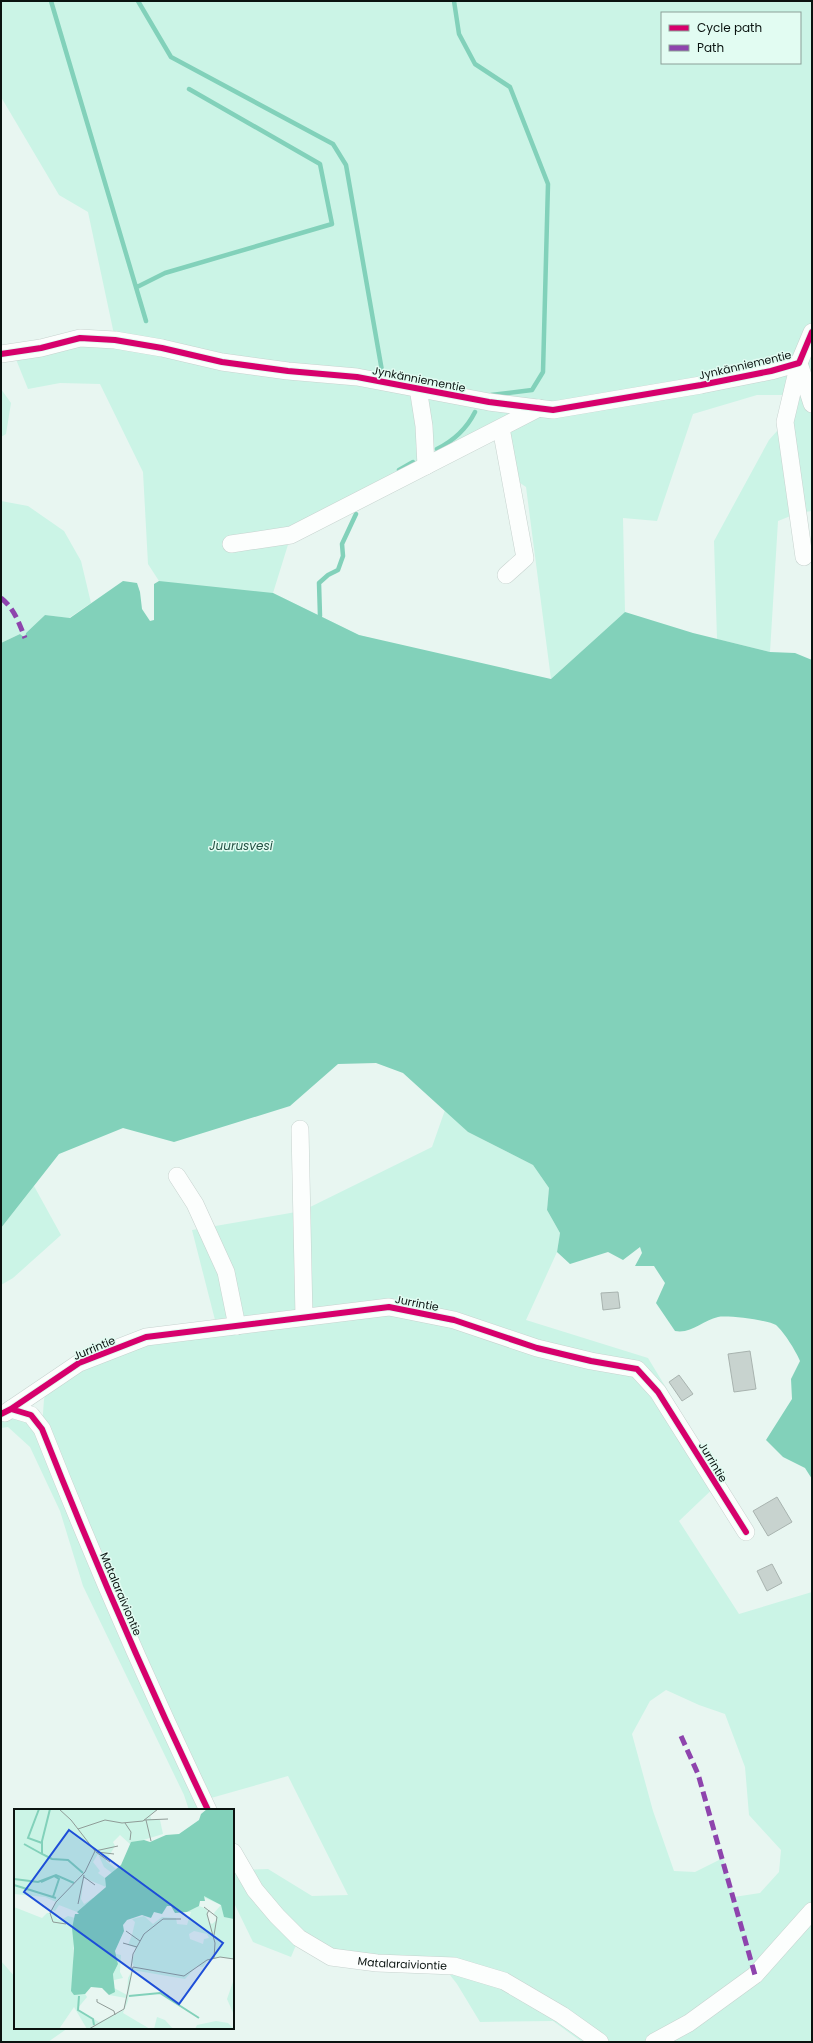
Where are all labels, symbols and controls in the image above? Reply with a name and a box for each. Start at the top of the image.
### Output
legend [661,12,801,64]
text: Cycle path [697,19,762,36]
text: Path [697,39,724,56]
street label: Jynkänniementie [697,347,793,383]
street label: Jynkänniementie [371,362,467,396]
water label: Juurusvesi [209,837,274,854]
street label: Jurrintie [394,1291,440,1315]
street label: Jurrintie [70,1332,118,1364]
street label: Jurrintie [695,1439,731,1485]
street label: Matalaraiviontie [96,1550,146,1638]
inset map [14,1809,234,2029]
street label: Matalaraiviontie [357,1953,447,1974]

